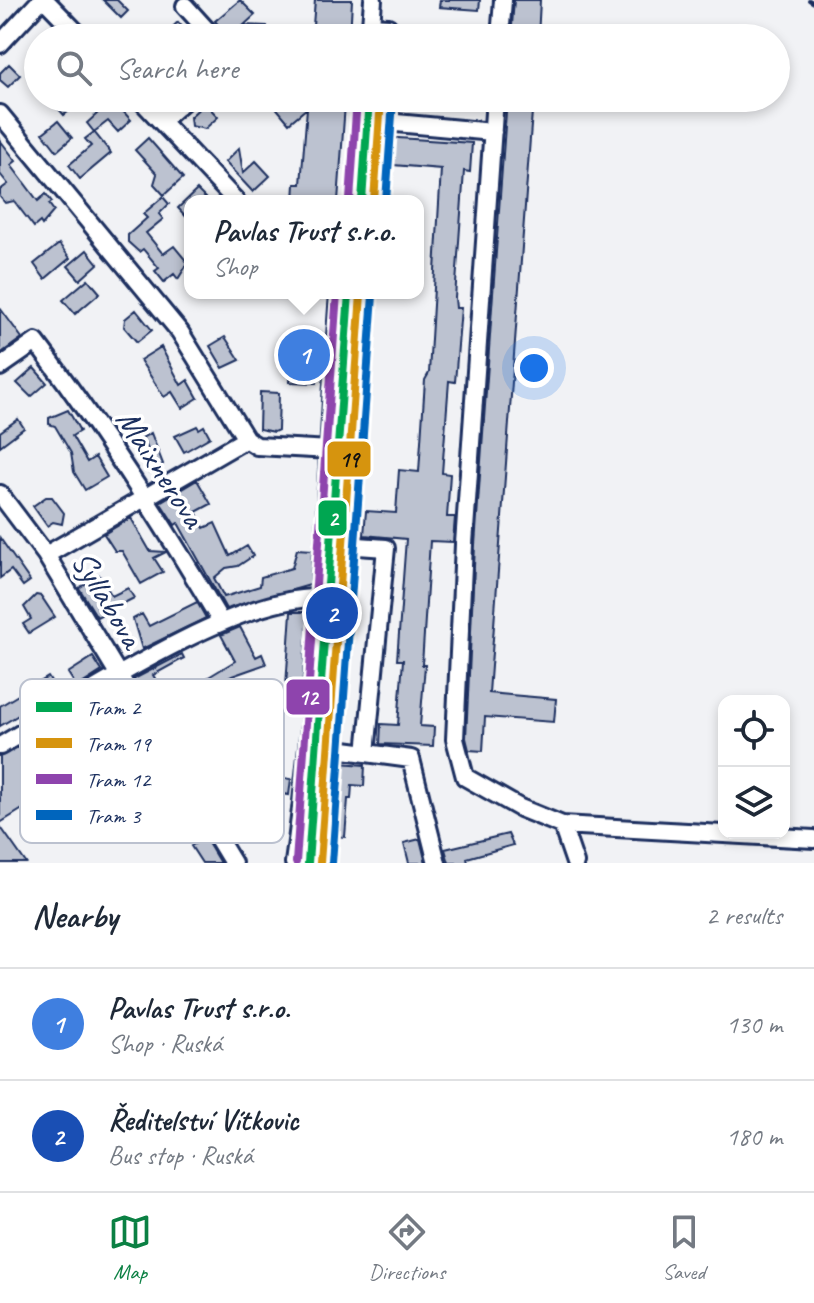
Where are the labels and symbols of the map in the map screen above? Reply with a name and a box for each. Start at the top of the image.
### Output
pin: 1 [278,325,330,385]
your location [514,348,554,388]
street label: Maixnerova [107,401,217,537]
line badge: 19 [326,440,372,478]
text: 19 [339,446,361,474]
line badge: 2 [317,499,348,537]
text: 2 [328,505,340,533]
street label: Syllabova [62,543,155,658]
pin: 2 [306,583,358,643]
line badge: 12 [285,678,331,716]
legend [20,679,284,843]
text: 12 [298,684,320,712]
text: Tram 2 [86,694,143,722]
text: Tram 19 [86,730,152,758]
text: Tram 12 [86,766,152,794]
text: Tram 3 [86,802,143,830]

